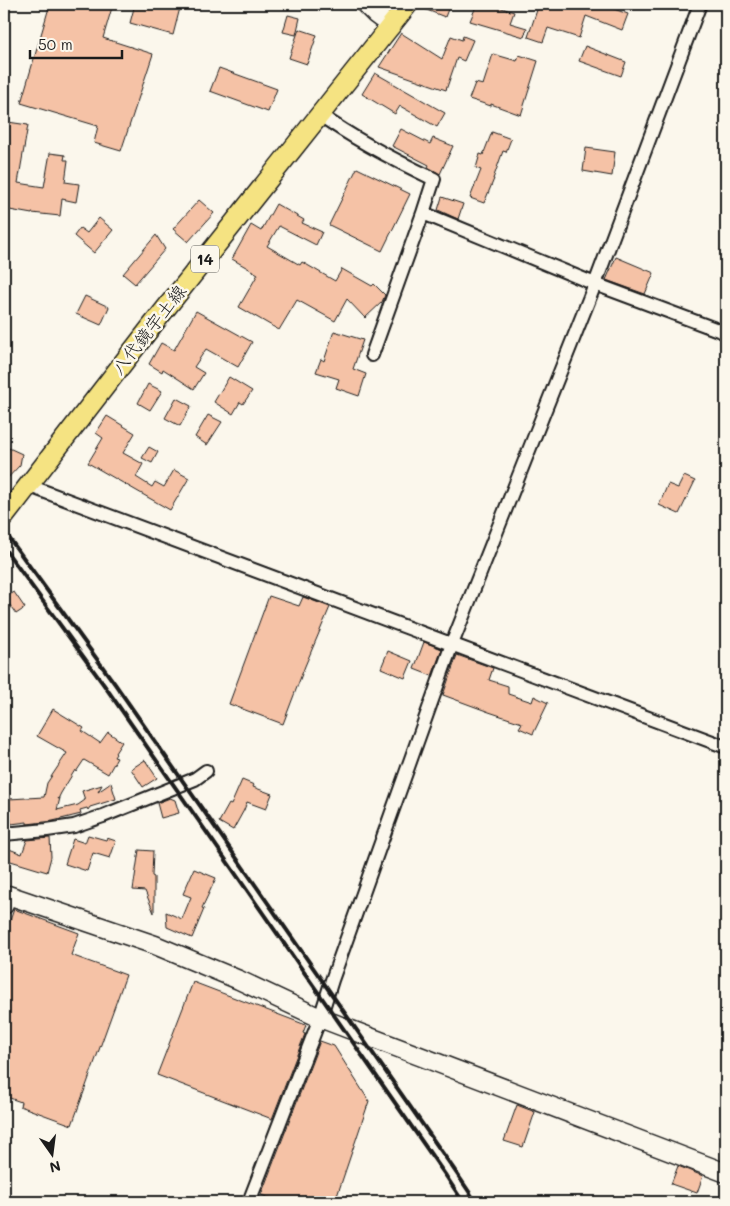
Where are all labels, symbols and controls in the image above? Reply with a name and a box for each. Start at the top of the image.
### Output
scale bar [30,28,122,60]
text: 50 m [38,34,73,54]
road number: 14 [191,245,219,272]
street label: 八代鏡宇土線 [106,279,191,379]
north arrow [28,1128,78,1178]
text: N [48,1157,63,1178]

